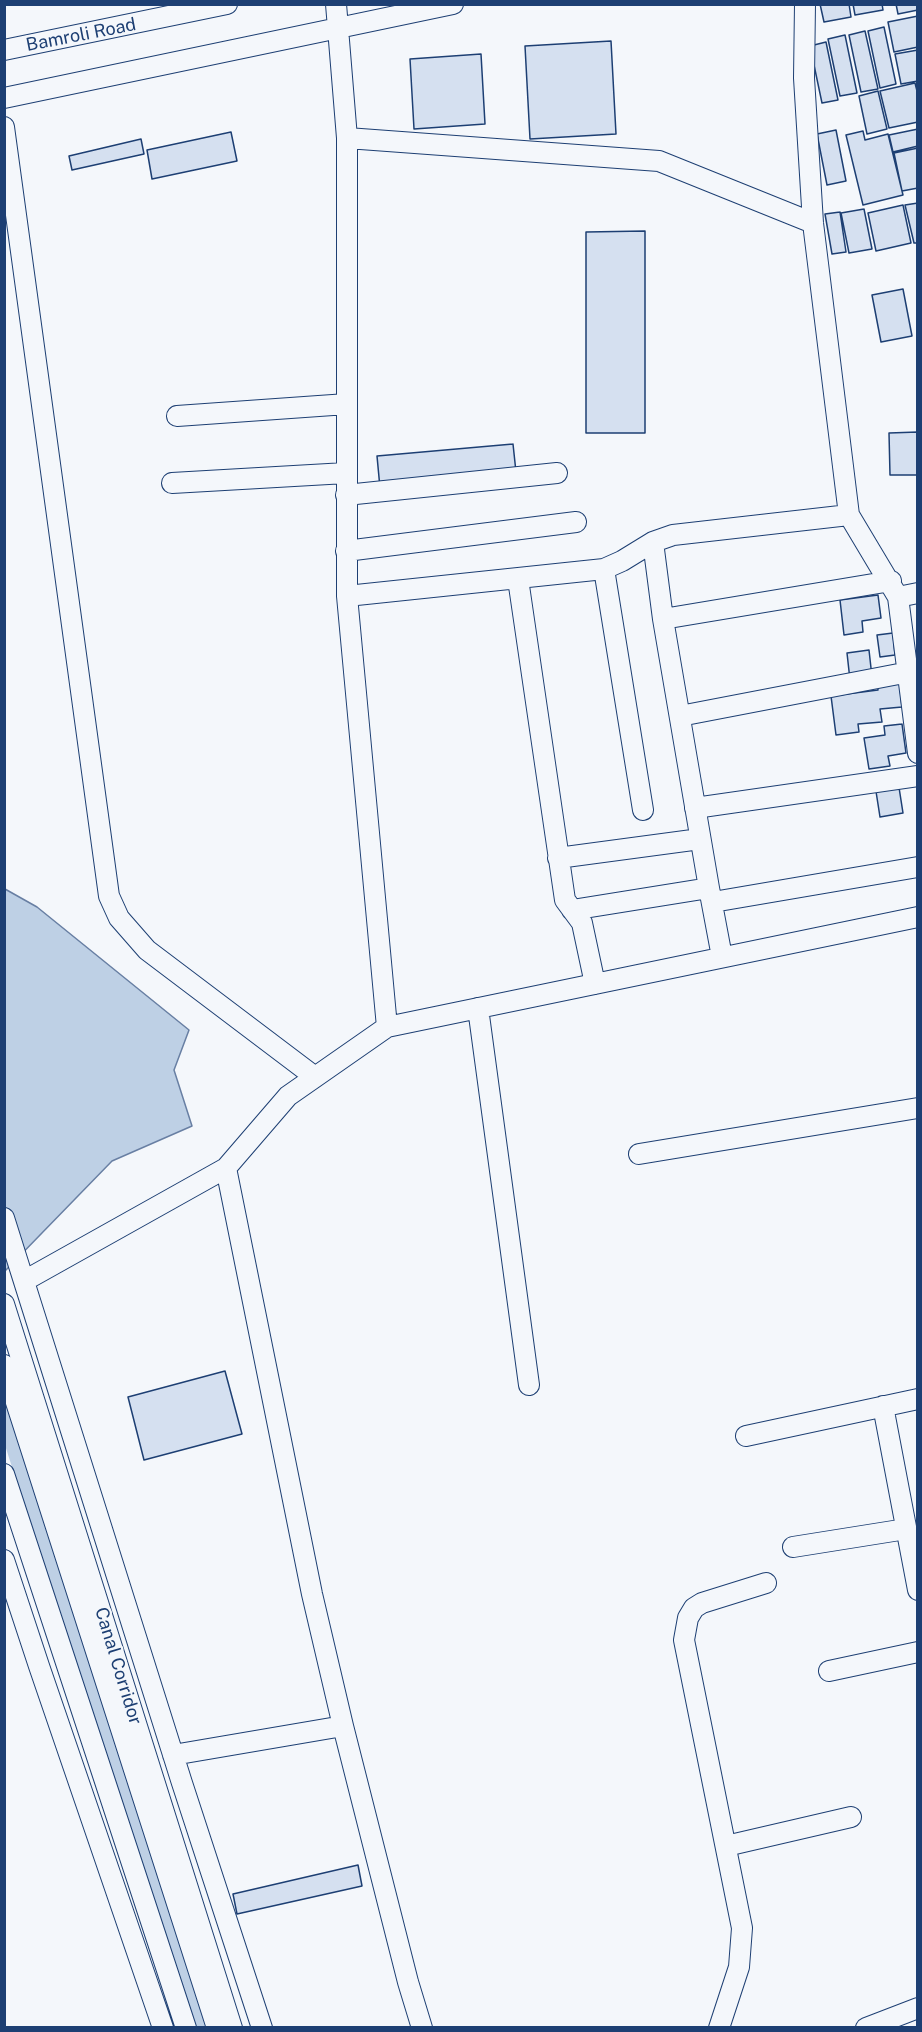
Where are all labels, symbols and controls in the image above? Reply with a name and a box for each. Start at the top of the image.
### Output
street label: Bamroli Road [24,14,138,56]
street label: Canal Corridor [90,1605,146,1727]

